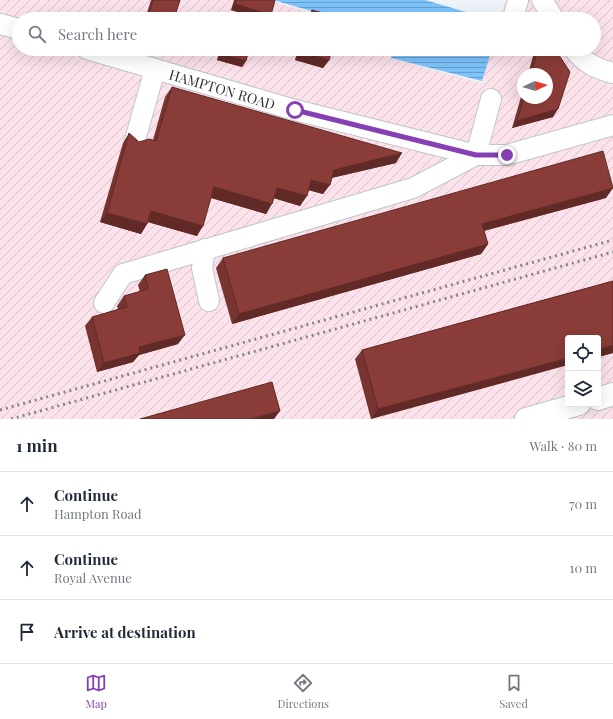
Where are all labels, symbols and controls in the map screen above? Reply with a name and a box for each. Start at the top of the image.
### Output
search box [12,12,601,56]
icon: search [26,23,48,45]
text: Search here [58,24,137,44]
street label: HAMPTON ROAD [167,64,278,113]
north arrow [517,68,553,104]
route start [286,101,304,119]
route end [498,146,516,164]
map controls [565,335,601,407]
button: locate [565,335,601,371]
button: layers [565,371,601,407]
text: 1 min [16,434,58,456]
text: Walk · 80 m [529,437,597,454]
text: Continue [54,485,118,505]
icon: ahead [16,493,38,515]
text: 70 m [569,495,597,512]
text: Hampton Road [54,505,142,522]
text: Continue [54,549,118,569]
icon: ahead [16,557,38,579]
text: 10 m [570,559,597,576]
text: Royal Avenue [54,569,132,586]
icon: arrive [16,621,38,643]
text: Arrive at destination [54,622,196,642]
tab: Map [85,672,107,711]
tab: Directions [277,672,329,711]
tab: Saved [499,672,528,711]

